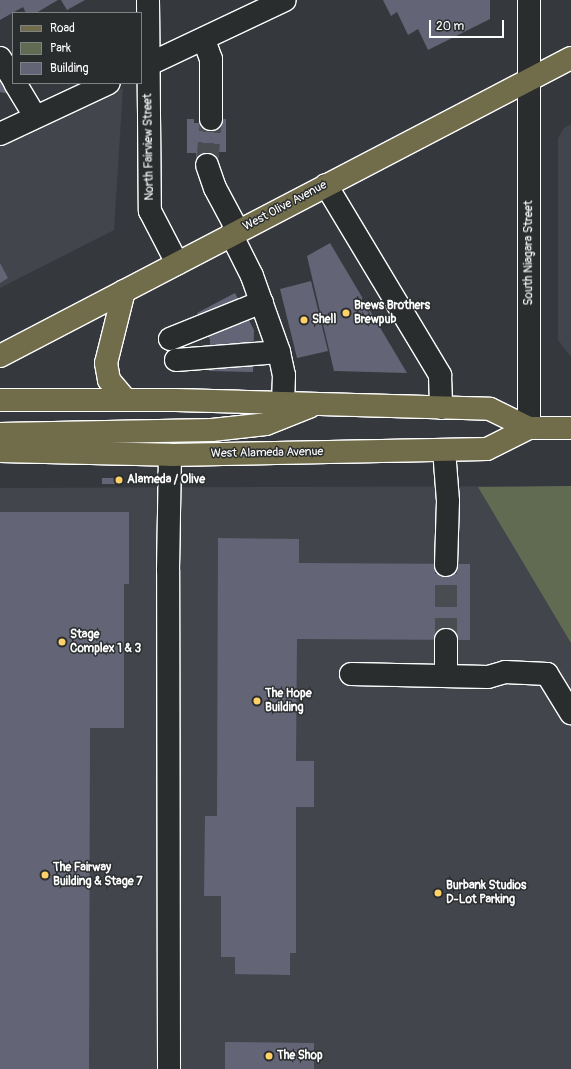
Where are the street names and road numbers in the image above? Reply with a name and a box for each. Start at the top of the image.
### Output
street label: North Fairview Street [141,93,157,201]
street label: West Olive Avenue [241,178,329,234]
street label: South Niagara Street [522,201,536,305]
street label: West Alameda Avenue [211,445,323,461]

